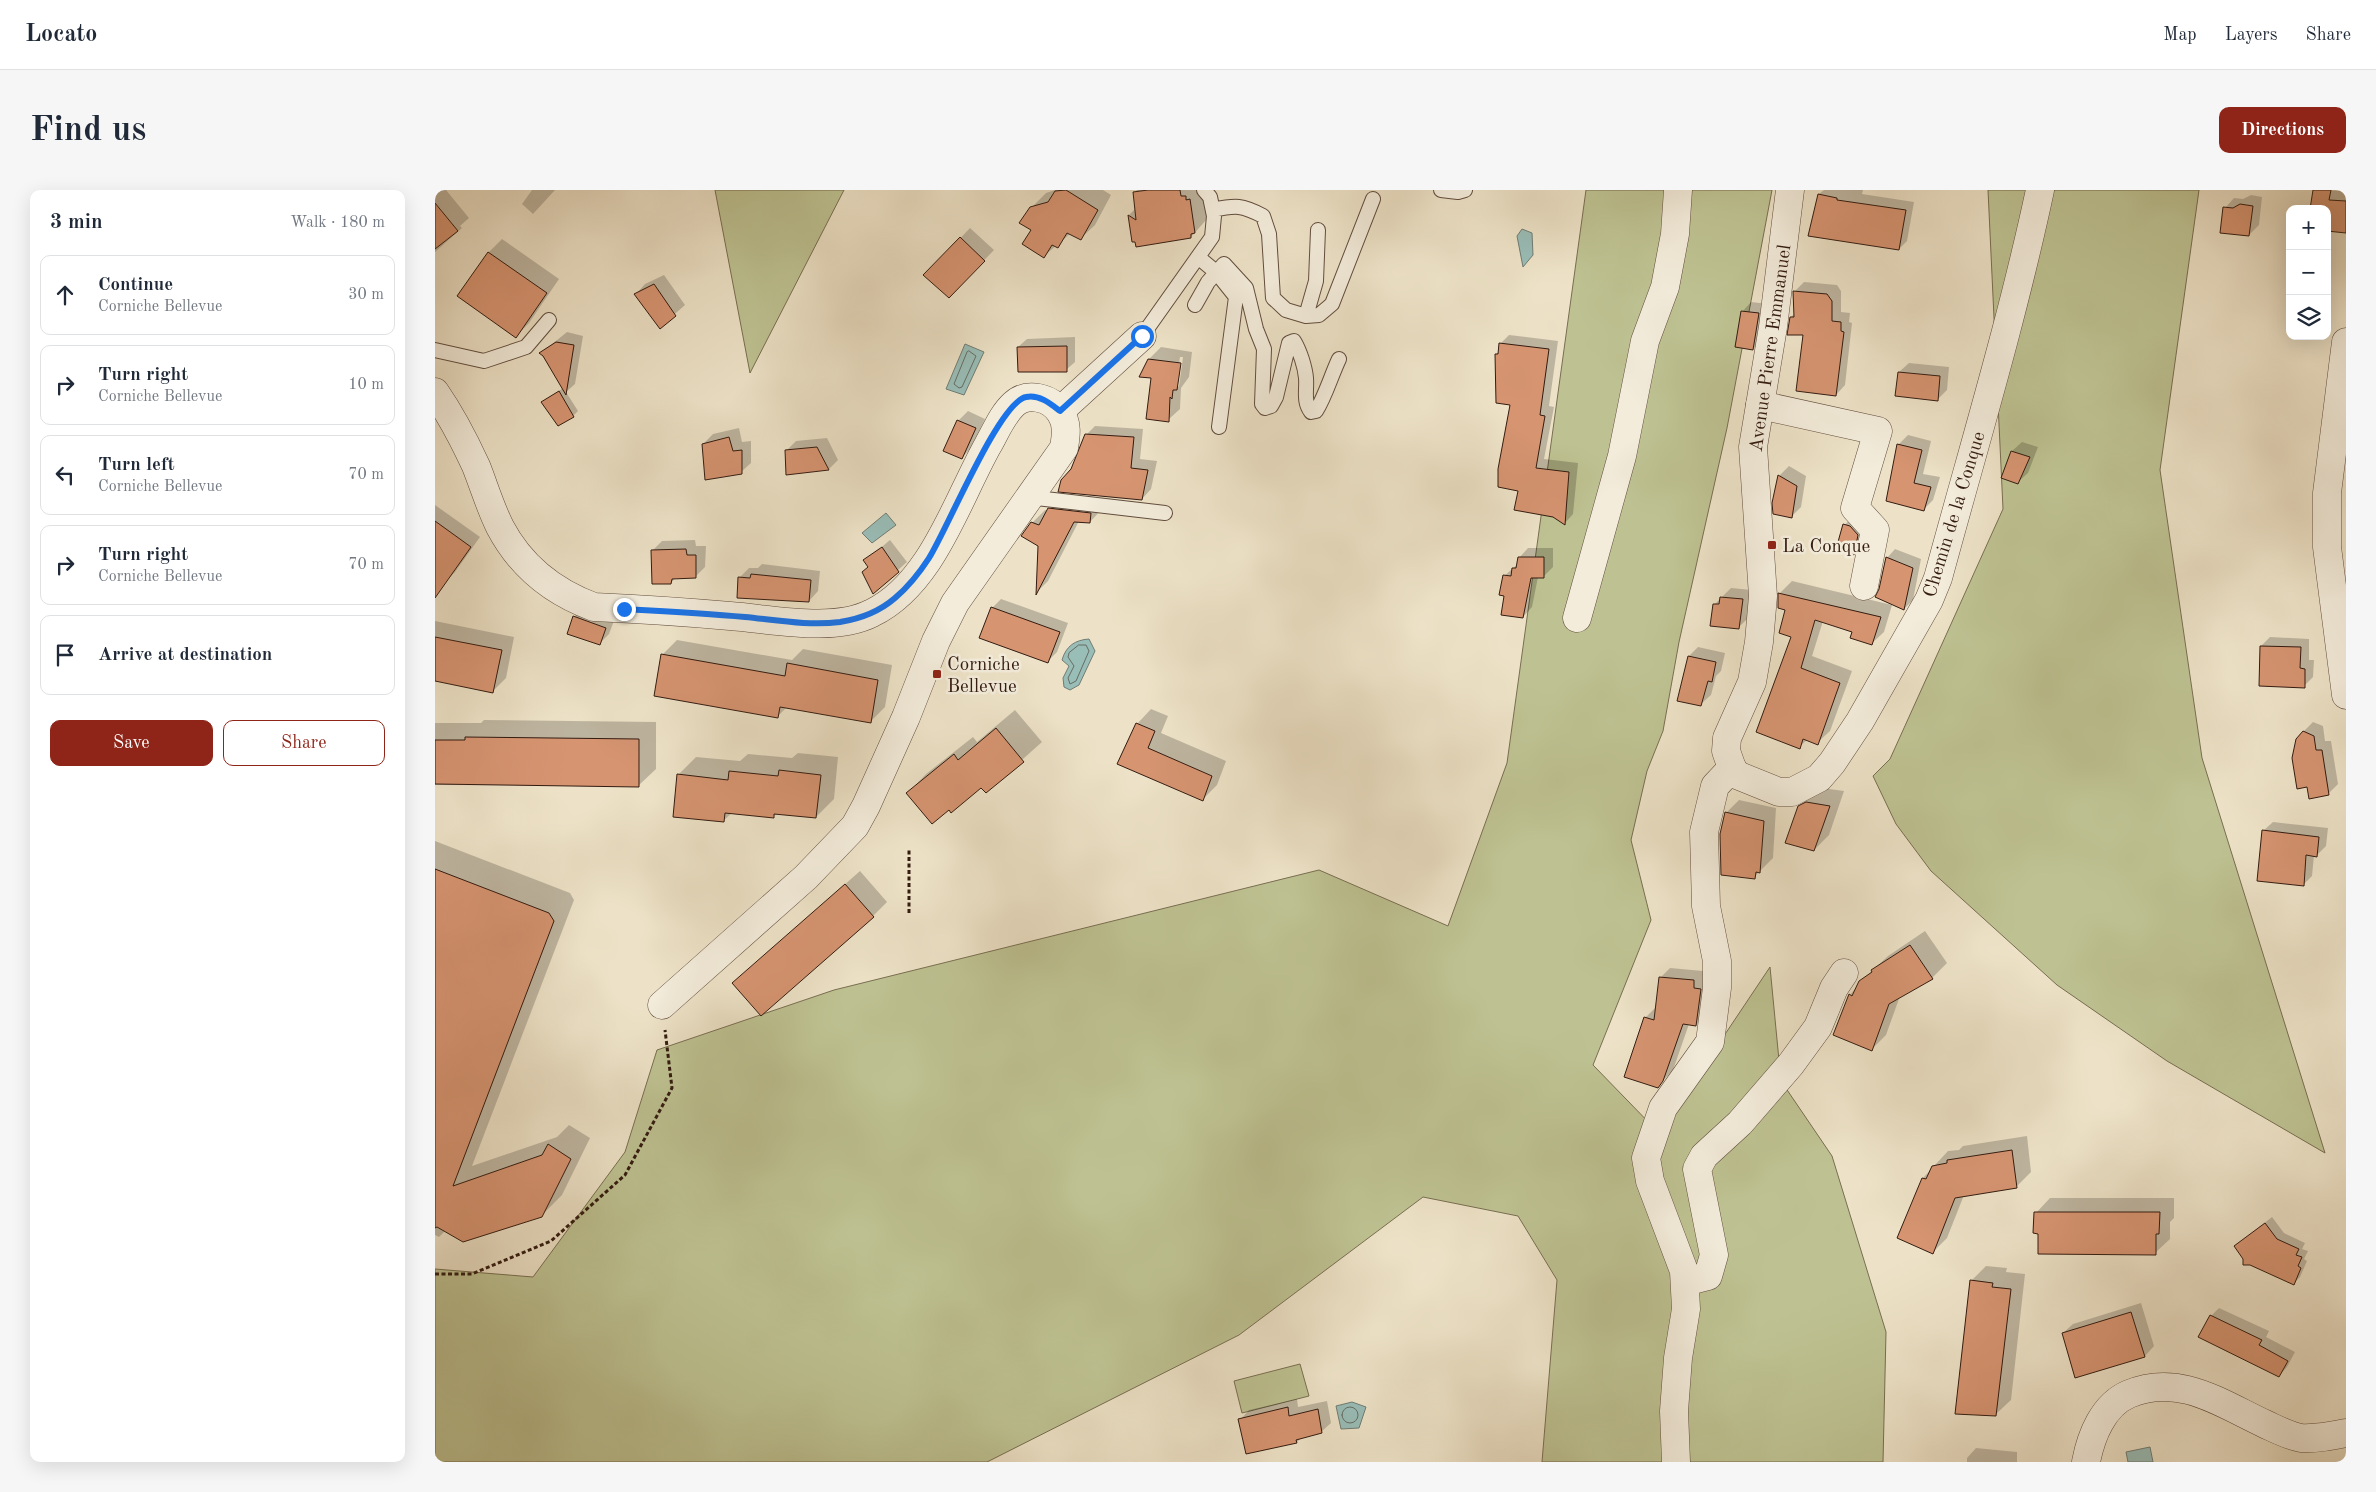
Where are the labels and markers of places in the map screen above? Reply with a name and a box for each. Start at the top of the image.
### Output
place label: La Conque [1782,538,1870,557]
marker: La Conque [1766,539,1778,551]
place label: Corniche Bellevue [947,656,1020,697]
marker: Corniche Bellevue [931,668,943,680]

